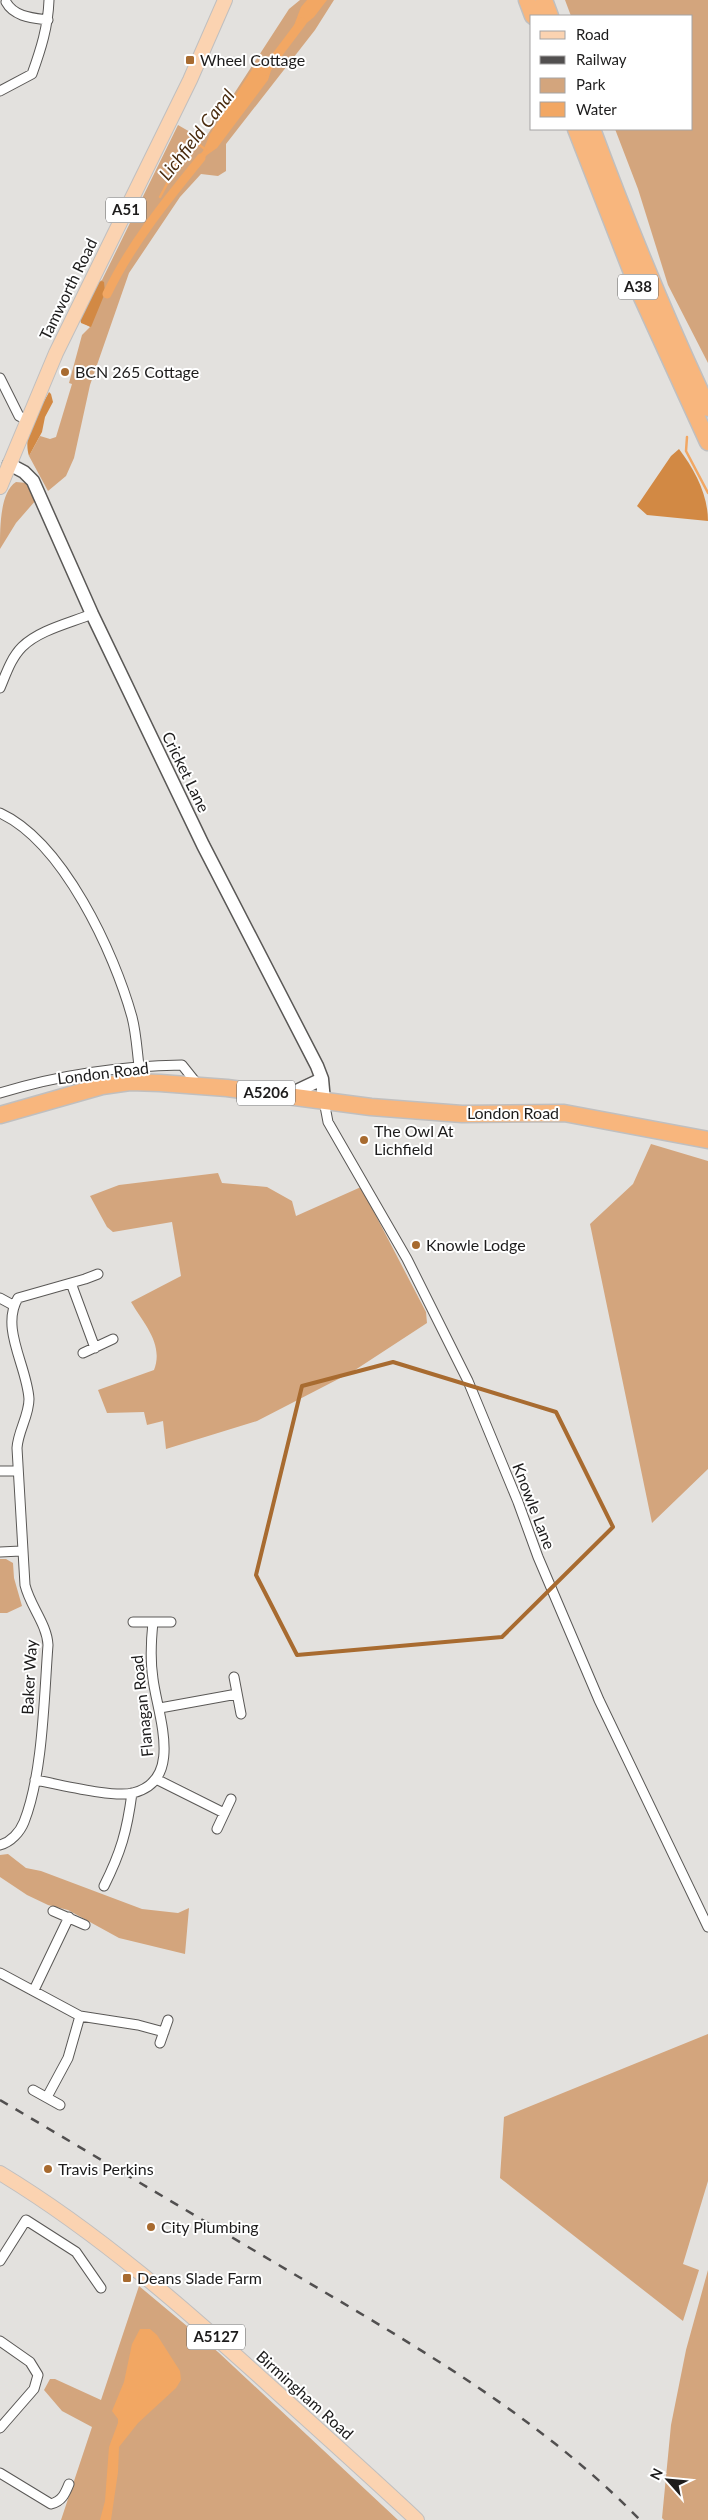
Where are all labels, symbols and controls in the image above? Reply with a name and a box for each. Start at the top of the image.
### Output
legend [530,15,693,130]
text: Road [576,25,609,43]
place label: Wheel Cottage [200,50,305,69]
text: Railway [576,50,627,68]
marker: Wheel Cottage [184,54,196,66]
text: Park [576,75,606,93]
water label: Lichfield Canal [154,85,239,184]
text: Water [576,100,617,118]
road number: A51 [106,198,146,222]
street label: Tamworth Road [35,235,100,343]
road number: A38 [618,274,658,300]
place label: BCN 265 Cottage [75,362,199,381]
marker: BCN 265 Cottage [59,366,71,378]
street label: Cricket Lane [159,728,214,815]
street label: London Road [56,1057,150,1088]
road number: A5206 [237,1080,295,1106]
street label: London Road [467,1103,559,1122]
place label: The Owl At Lichfield [374,1121,454,1158]
marker: The Owl At Lichfield [358,1134,370,1146]
place label: Knowle Lodge [426,1235,526,1254]
marker: Knowle Lodge [410,1239,422,1251]
street label: Knowle Lane [509,1460,560,1552]
street label: Baker Way [17,1638,40,1715]
street label: Flanagan Road [127,1654,156,1758]
place label: Travis Perkins [58,2159,154,2178]
marker: Travis Perkins [42,2163,54,2175]
place label: City Plumbing [161,2217,259,2236]
marker: City Plumbing [145,2221,157,2233]
place label: Deans Slade Farm [137,2268,262,2287]
marker: Deans Slade Farm [121,2272,133,2284]
road number: A5127 [187,2324,245,2350]
street label: Birmingham Road [253,2346,358,2443]
north arrow [643,2455,693,2505]
text: N [646,2465,666,2483]

